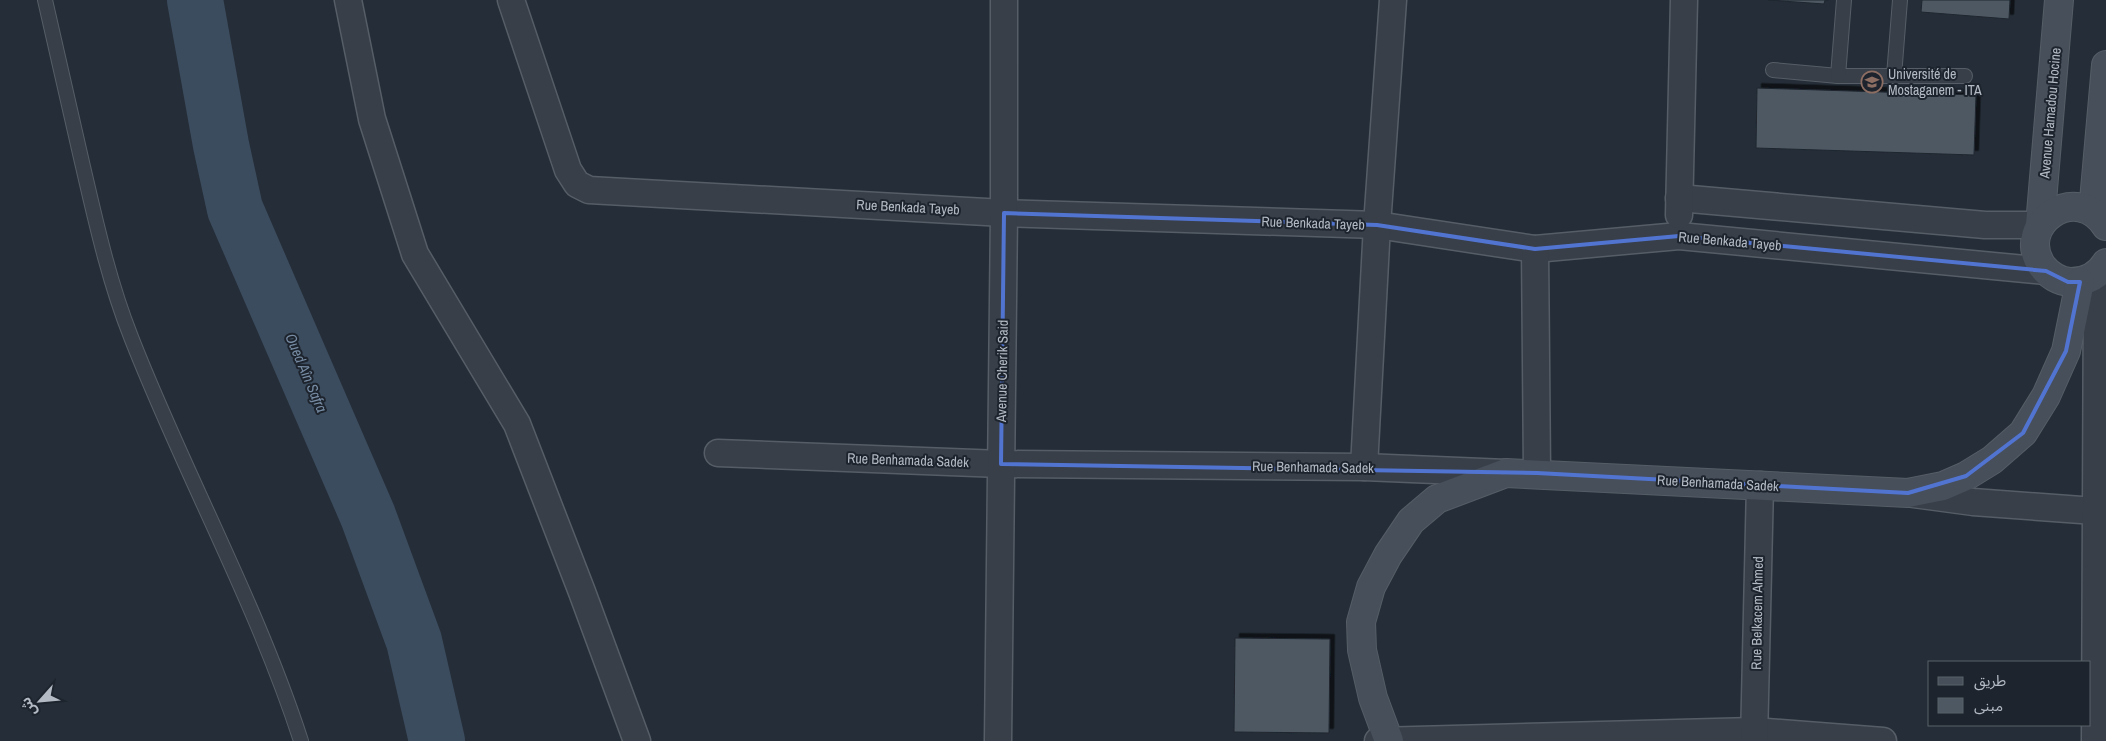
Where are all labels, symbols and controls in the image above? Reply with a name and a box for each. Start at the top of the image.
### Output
street label: Avenue Hamadou Hocine [2035,47,2065,180]
place label: Université de Mostaganem - ITA [1888,65,1982,99]
school or university icon: Université de Mostaganem - ITA [1860,70,1884,94]
street label: Rue Benkada Tayeb [856,195,960,219]
street label: Rue Benkada Tayeb [1261,212,1365,234]
street label: Rue Benkada Tayeb [1678,228,1782,254]
street label: Avenue Cherik Said [992,320,1012,423]
water label: Oued Aîn Safra [280,330,333,416]
street label: Rue Benhamada Sadek [847,449,969,471]
street label: Rue Benhamada Sadek [1252,457,1374,477]
street label: Rue Benhamada Sadek [1657,471,1780,495]
street label: Rue Belkacem Ahmed [1747,556,1767,670]
legend [1928,661,2091,726]
text: طريق [1974,670,2006,691]
north arrow [15,676,65,726]
text: ش [16,694,41,720]
text: مبنى [1974,695,2003,716]

